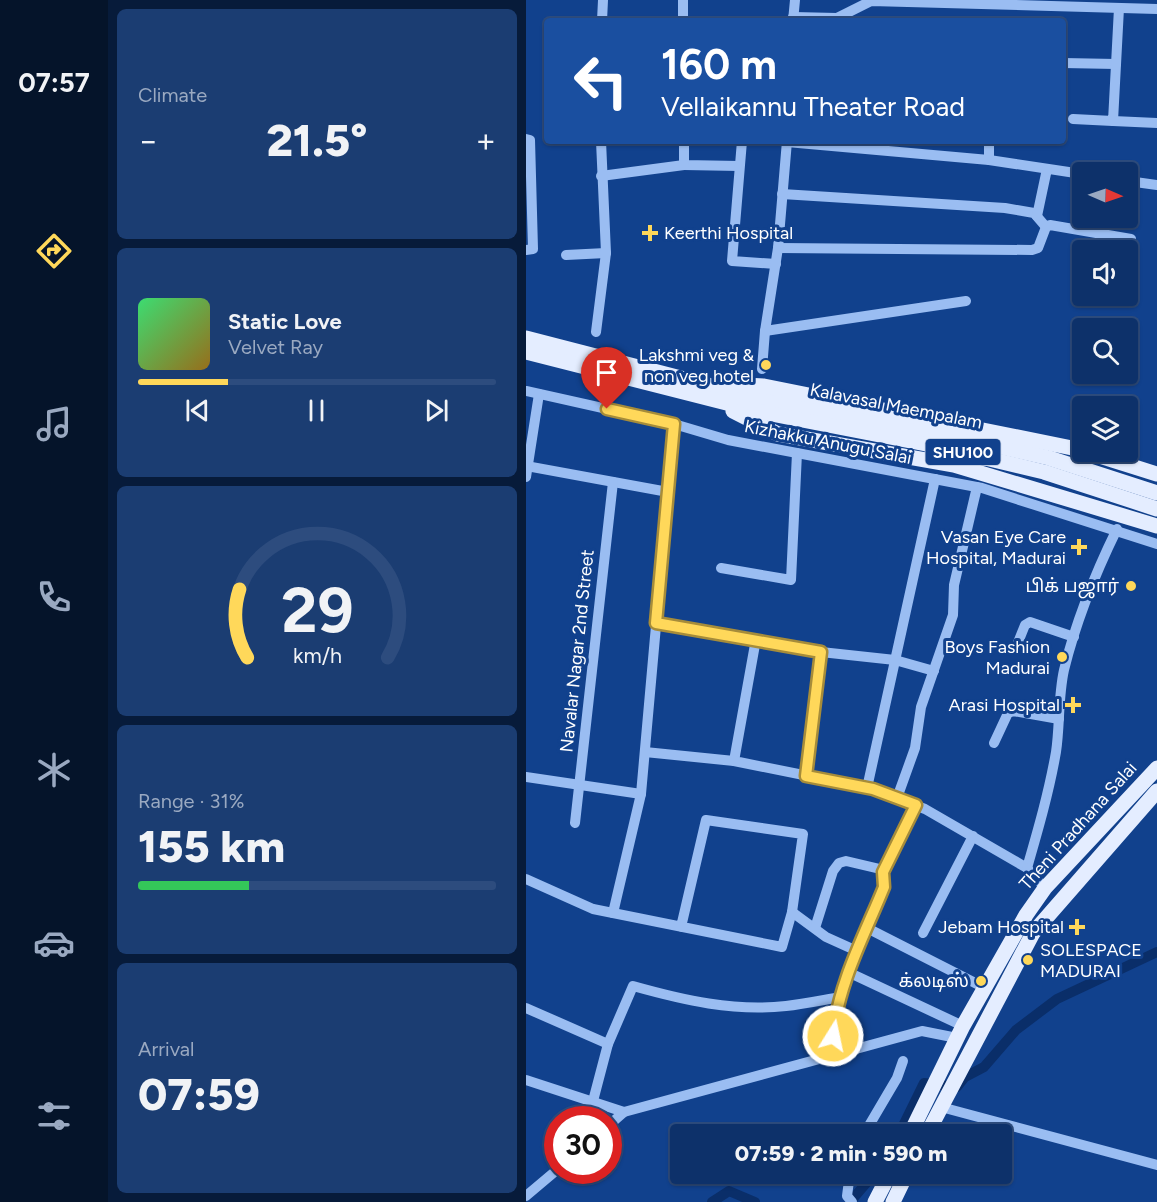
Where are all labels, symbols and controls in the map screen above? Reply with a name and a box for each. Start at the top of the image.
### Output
text: 160 m [661,39,777,90]
icon: left [562,42,640,120]
text: 07:57 [18,66,90,99]
text: Climate [138,83,207,107]
text: Vellaikannu Theater Road [661,90,965,123]
text: 21.5° [266,113,368,167]
text: − [138,121,159,160]
text: + [475,121,496,160]
north arrow [1072,162,1138,228]
map controls [1072,162,1138,462]
place label: Keerthi Hospital [664,222,793,244]
marker: Keerthi Hospital [641,224,659,242]
icon: directions [33,230,75,272]
button: sound [1072,240,1138,306]
text: Static Love [228,308,342,335]
button: search [1072,318,1138,384]
text: Velvet Ray [228,335,323,359]
place label: Lakshmi veg & non veg hotel [639,344,754,387]
pin [581,347,632,409]
icon: arrive [590,356,623,389]
marker: Lakshmi veg & non veg hotel [759,358,773,372]
street label: Kalavasal Maempalam [808,378,984,434]
icon: previous [181,394,214,427]
icon: pause [300,394,333,427]
icon: next [420,394,453,427]
button: layers [1072,396,1138,462]
icon: music [33,403,75,445]
street label: Kizhakku Anugu Salai [742,415,914,469]
road number: SHU100 [926,439,1000,465]
place label: Vasan Eye Care Hospital, Madurai [926,526,1066,569]
marker: Vasan Eye Care Hospital, Madurai [1070,538,1088,556]
street label: Navalar Nagar 2nd Street [555,548,599,754]
text: 29 [281,573,353,648]
place label: பிக் பஜார் [1026,575,1119,599]
icon: phone [33,576,75,618]
marker: பிக் பஜார் [1124,579,1138,593]
place label: Boys Fashion Madurai [945,636,1050,679]
text: km/h [293,643,341,668]
marker: Boys Fashion Madurai [1055,650,1069,664]
place label: Arasi Hospital [948,694,1060,716]
marker: Arasi Hospital [1064,696,1082,714]
icon: climate [33,749,75,791]
street label: Theni Pradhana Salai [1015,757,1141,895]
text: Range · 31% [138,789,244,813]
text: 155 km [138,819,285,873]
place label: Jebam Hospital [938,916,1064,938]
marker: Jebam Hospital [1068,918,1086,936]
icon: car [33,922,75,964]
place label: SOLESPACE MADURAI [1040,939,1142,982]
marker: SOLESPACE MADURAI [1021,953,1035,967]
place label: க்லடிஸ் [898,970,969,993]
marker: க்லடிஸ் [974,974,988,988]
position arrow [801,1004,865,1068]
text: Arrival [138,1037,194,1061]
text: 07:59 [138,1067,260,1121]
icon: filters [33,1095,75,1137]
speed limit sign: 30 [544,1106,622,1184]
text: 07:59 · 2 min · 590 m [735,1140,947,1167]

